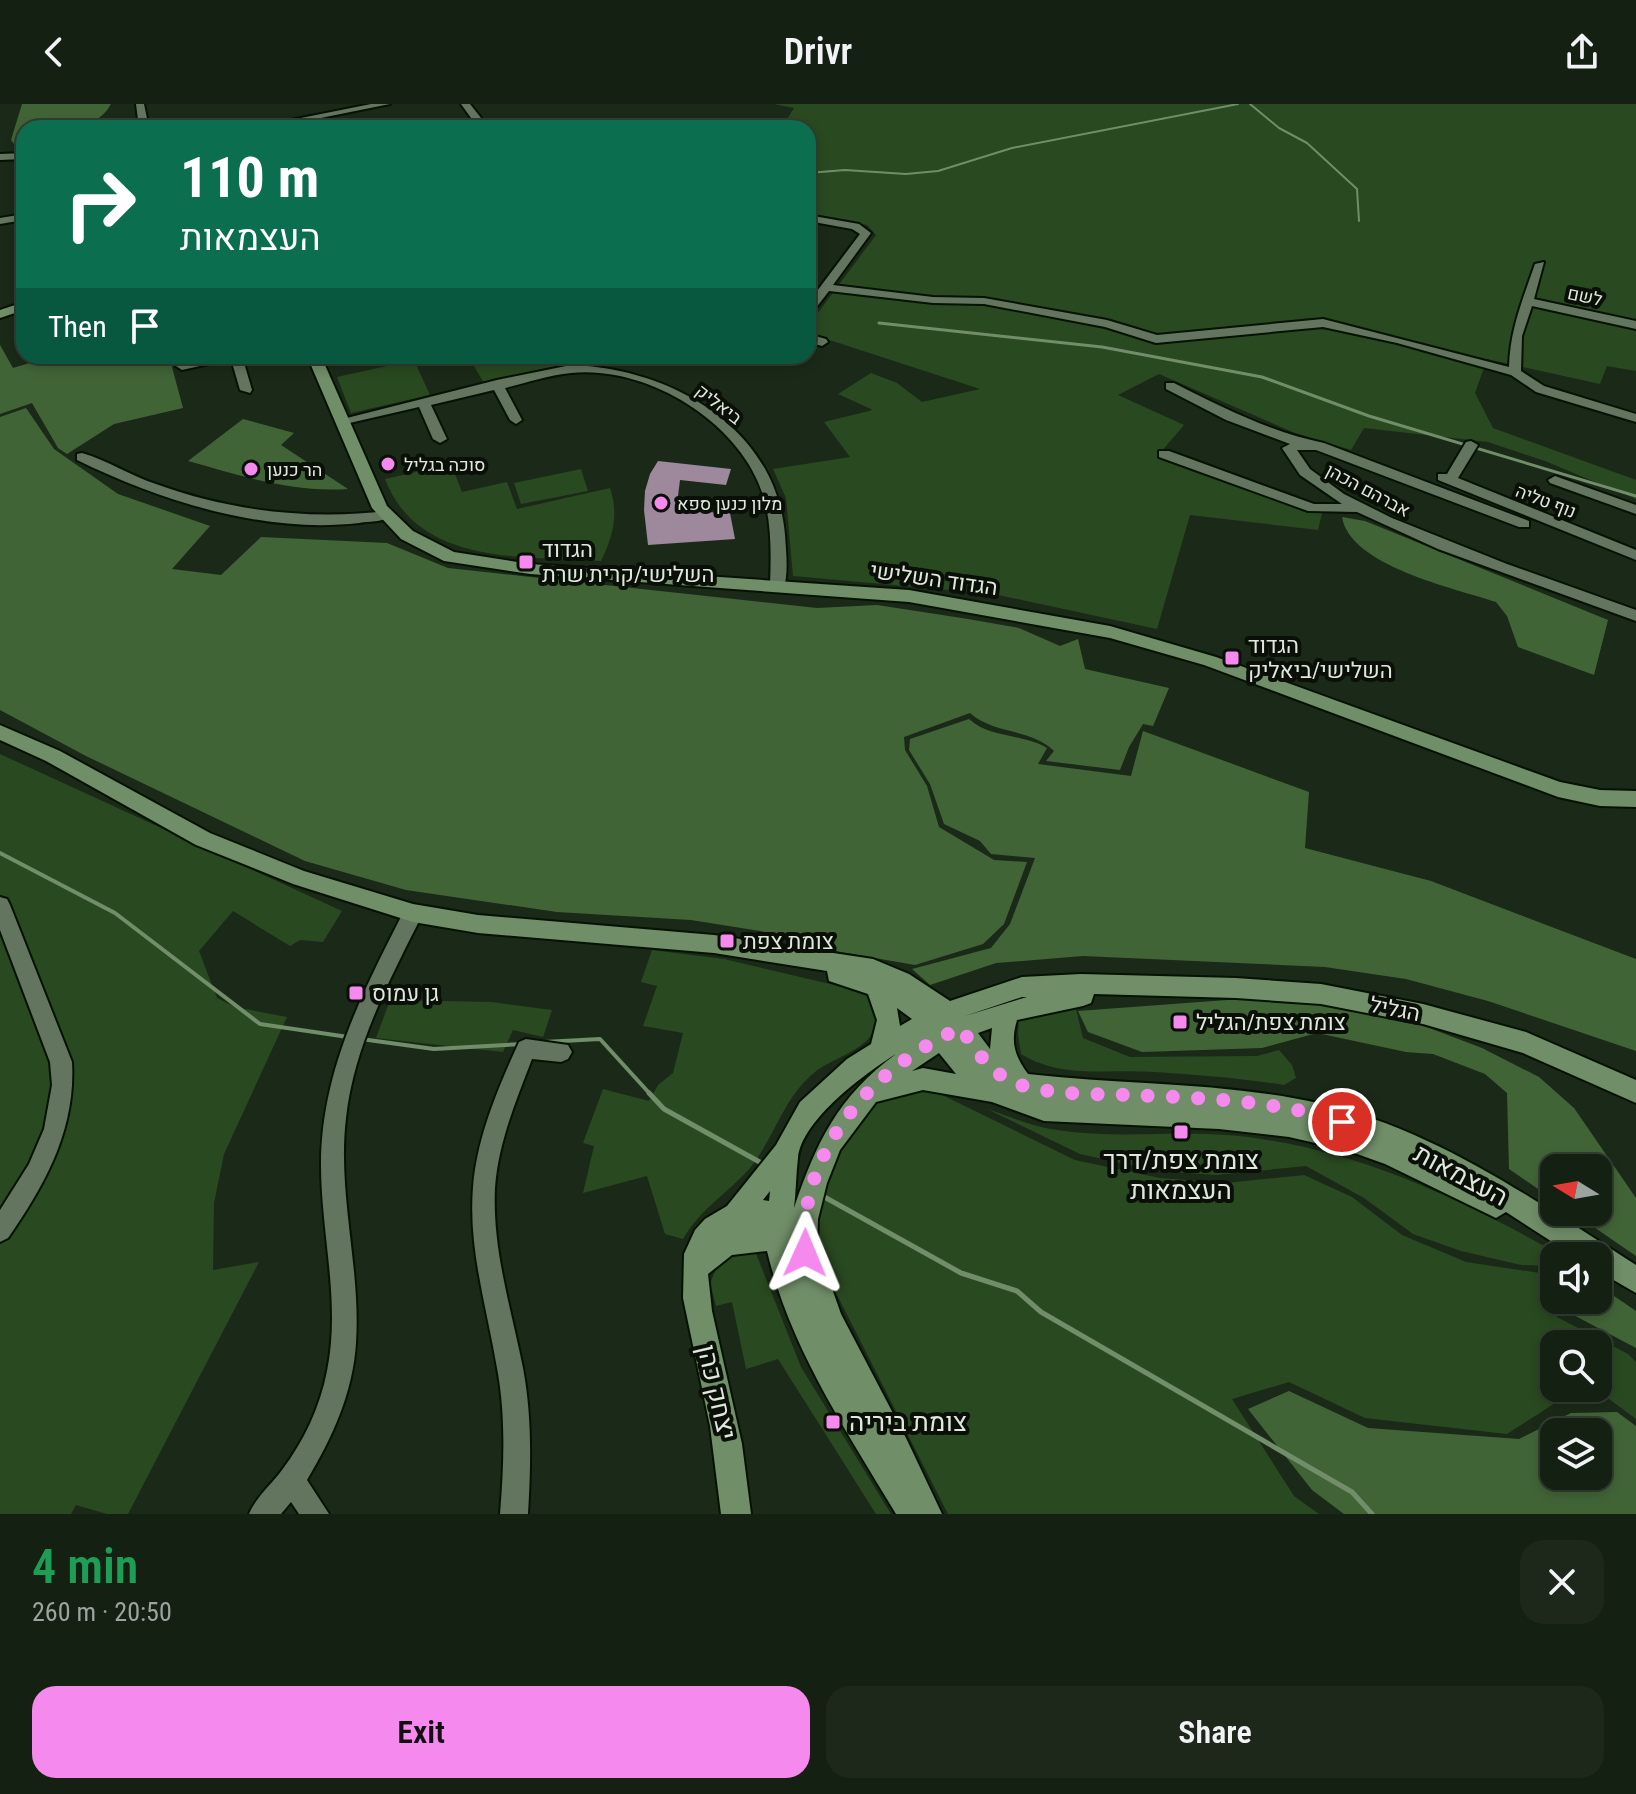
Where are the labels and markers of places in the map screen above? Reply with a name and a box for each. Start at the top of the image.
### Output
place label: סוכה בגליל [404,454,486,475]
marker: סוכה בגליל [379,455,397,473]
place label: הר כנען [267,459,322,480]
marker: הר כנען [242,460,260,478]
place label: מלון כנען ספא [677,493,783,514]
marker: מלון כנען ספא [652,494,670,512]
place label: הגדוד השלישי/קרית שרת [542,537,715,587]
marker: הגדוד השלישי/קרית שרת [517,553,535,571]
place label: הגדוד השלישי/ביאליק [1248,633,1393,683]
marker: הגדוד השלישי/ביאליק [1223,649,1241,667]
place label: צומת צפת [743,929,834,954]
marker: צומת צפת [718,932,736,950]
place label: גן עמוס [372,981,439,1006]
marker: גן עמוס [347,984,365,1002]
place label: צומת צפת/הגליל [1196,1010,1346,1035]
marker: צומת צפת/הגליל [1171,1013,1189,1031]
pin [1308,1088,1376,1156]
marker: צומת צפת/דרך העצמאות [1172,1123,1190,1141]
place label: צומת צפת/דרך העצמאות [1103,1145,1259,1205]
place label: צומת ביריה [849,1407,967,1437]
marker: צומת ביריה [824,1413,842,1431]

